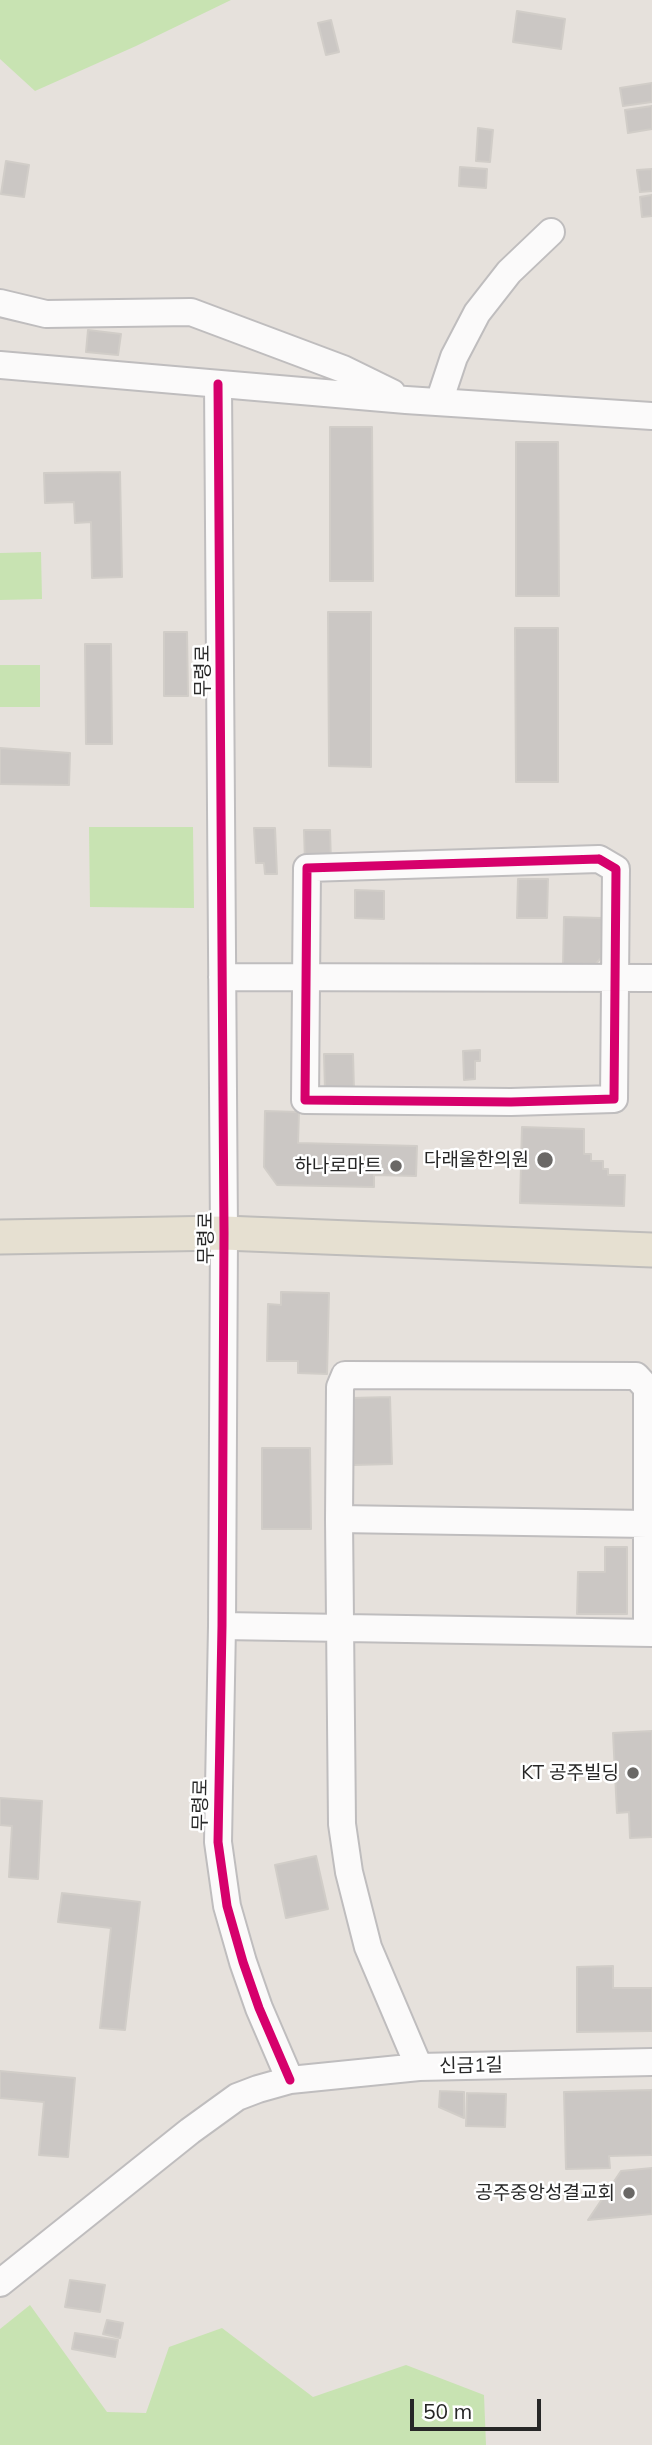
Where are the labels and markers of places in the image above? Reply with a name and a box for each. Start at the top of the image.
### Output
place label: 다래울한의원 [424,1149,529,1171]
marker: 다래울한의원 [535,1150,555,1170]
place label: 하나로마트 [295,1155,382,1177]
marker: 하나로마트 [388,1158,404,1174]
place label: KT 공주빌딩 [521,1762,619,1784]
marker: KT 공주빌딩 [625,1765,641,1781]
place label: 공주중앙성결교회 [475,2182,615,2204]
marker: 공주중앙성결교회 [621,2185,637,2201]

